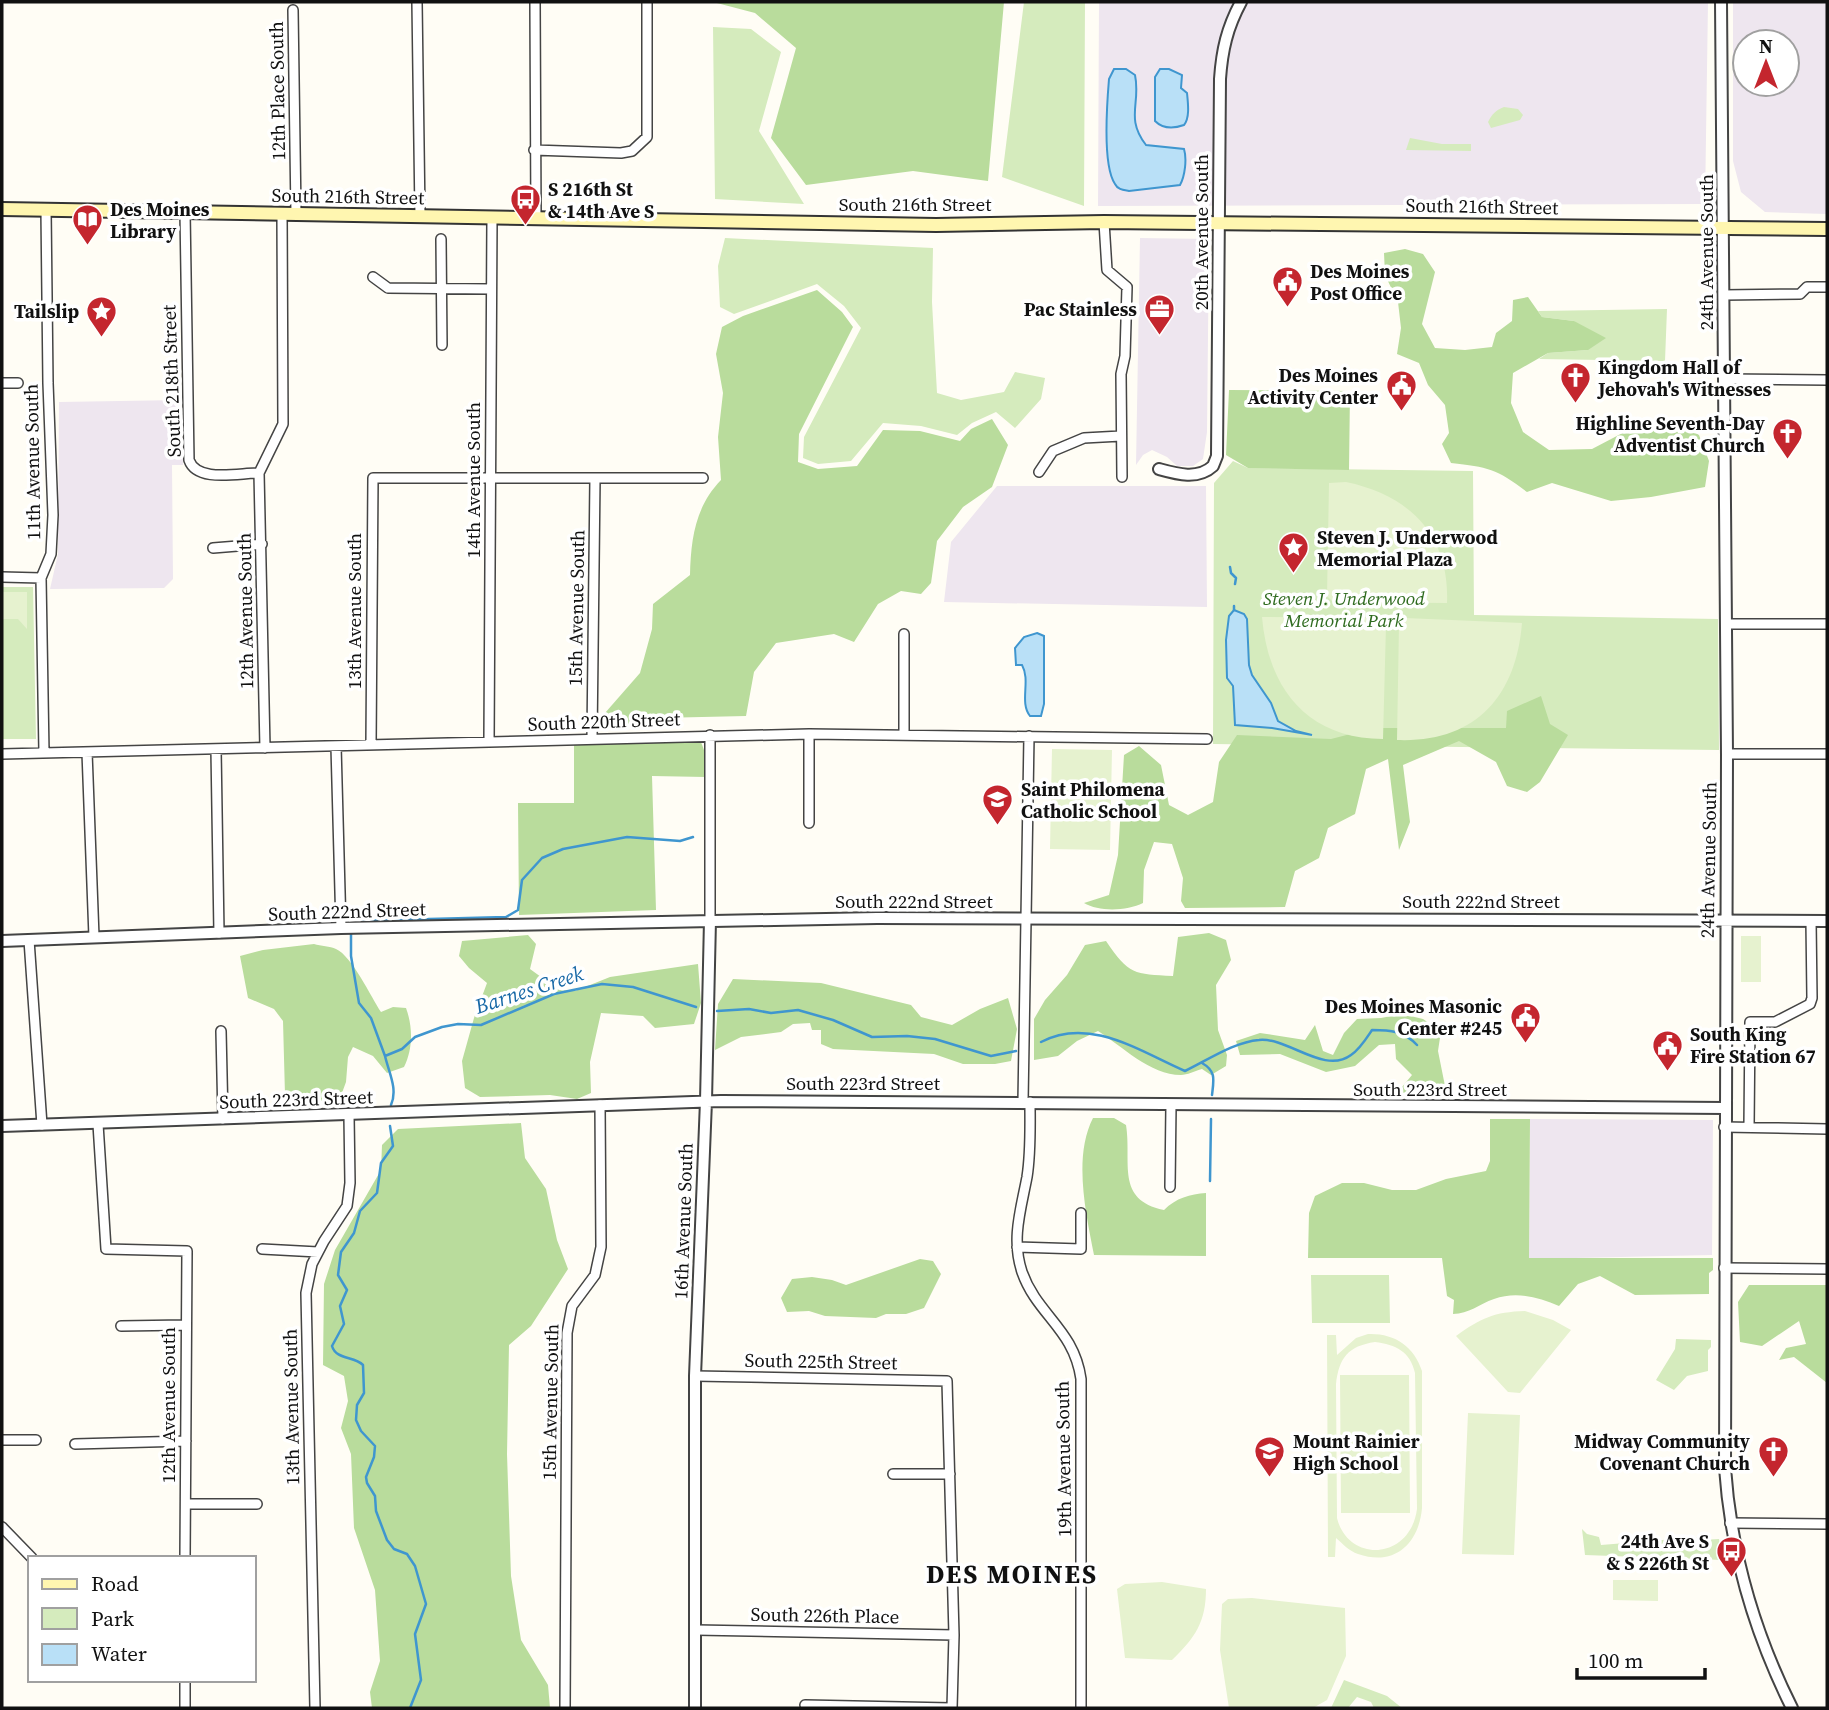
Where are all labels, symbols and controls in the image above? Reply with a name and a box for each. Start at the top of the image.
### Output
street label: 12th Place South [263,21,291,161]
north arrow [1731,28,1801,98]
text: N [1759,33,1773,59]
street label: 20th Avenue South [1188,154,1214,310]
street label: 24th Avenue South [1693,174,1719,330]
place label: S 216th St & 14th Ave S [548,176,654,224]
street label: South 216th Street [271,182,425,210]
bus stop icon: S 216th St & 14th Ave S [508,183,542,227]
street label: South 216th Street [839,191,992,217]
street label: South 216th Street [1405,192,1559,220]
place label: Des Moines Library [110,196,210,244]
library icon: Des Moines Library [70,203,104,247]
place label: Des Moines Post Office [1310,258,1410,306]
public building icon: Des Moines Post Office [1270,265,1304,309]
office icon: Pac Stainless [1143,292,1177,336]
place icon: Tailslip [85,294,119,338]
place label: Pac Stainless [1024,296,1137,322]
place label: Tailslip [14,298,79,324]
street label: South 218th Street [155,303,187,458]
place label: Kingdom Hall of Jehovah's Witnesses [1597,354,1772,402]
church icon: Kingdom Hall of Jehovah's Witnesses [1558,361,1592,405]
place label: Des Moines Activity Center [1247,362,1378,410]
public building icon: Des Moines Activity Center [1384,369,1418,413]
street label: 11th Avenue South [18,384,46,540]
street label: 14th Avenue South [460,402,486,558]
place label: Highline Seventh-Day Adventist Church [1576,410,1766,458]
church icon: Highline Seventh-Day Adventist Church [1771,417,1805,461]
place label: Steven J. Underwood Memorial Plaza [1317,524,1498,572]
street label: 15th Avenue South [562,530,590,686]
place icon: Steven J. Underwood Memorial Plaza [1277,531,1311,575]
street label: 12th Avenue South [231,533,259,689]
street label: 13th Avenue South [341,533,367,689]
park label: Steven J. Underwood Memorial Park [1263,585,1425,633]
street label: South 220th Street [527,705,682,737]
place label: Saint Philomena Catholic School [1021,776,1166,824]
street label: 24th Avenue South [1694,782,1722,938]
school or university icon: Saint Philomena Catholic School [981,783,1015,827]
street label: South 222nd Street [835,888,994,914]
street label: South 222nd Street [1402,888,1561,914]
street label: South 222nd Street [268,895,427,927]
water label: Barnes Creek [470,958,587,1021]
place label: Des Moines Masonic Center #245 [1325,993,1502,1041]
public building icon: Des Moines Masonic Center #245 [1508,1000,1542,1044]
place label: South King Fire Station 67 [1690,1021,1816,1069]
public building icon: South King Fire Station 67 [1650,1028,1684,1072]
street label: South 223rd Street [786,1070,941,1096]
street label: South 223rd Street [1353,1076,1508,1102]
street label: South 223rd Street [219,1083,374,1115]
street label: 16th Avenue South [667,1142,699,1300]
street label: 15th Avenue South [536,1324,564,1480]
street label: 12th Avenue South [155,1327,181,1483]
street label: 13th Avenue South [277,1329,305,1485]
street label: South 225th Street [744,1347,898,1375]
street label: 19th Avenue South [1049,1381,1077,1537]
place label: Mount Rainier High School [1293,1428,1420,1476]
place label: Midway Community Covenant Church [1574,1428,1751,1476]
school or university icon: Mount Rainier High School [1253,1435,1287,1479]
church icon: Midway Community Covenant Church [1756,1435,1790,1479]
place label: 24th Ave S & S 226th St [1607,1528,1709,1576]
bus stop icon: 24th Ave S & S 226th St [1715,1535,1749,1579]
legend [28,1556,256,1682]
district label: DES MOINES [926,1556,1098,1592]
text: Road [91,1569,139,1598]
street label: South 226th Place [750,1601,900,1629]
text: Park [91,1604,135,1633]
scale bar [1577,1636,1705,1680]
text: Water [91,1639,147,1668]
text: 100 m [1588,1646,1643,1675]

